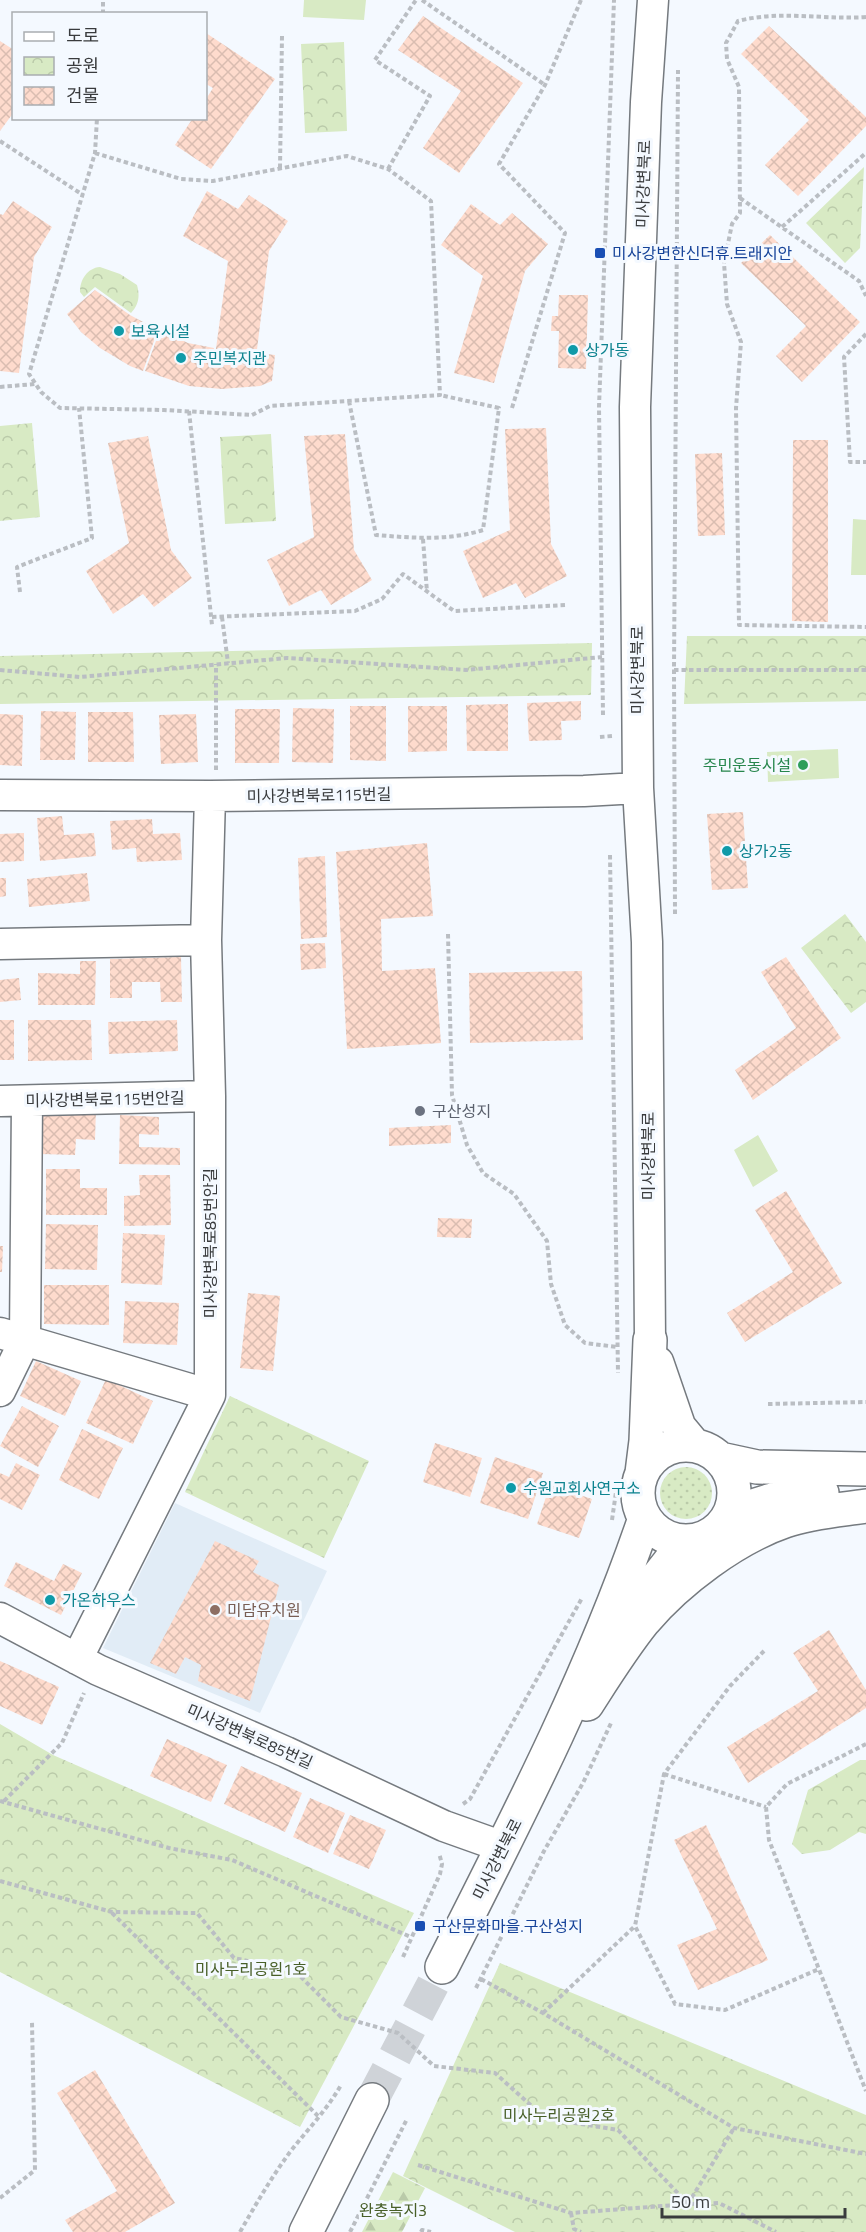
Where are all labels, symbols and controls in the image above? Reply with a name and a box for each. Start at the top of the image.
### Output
legend [12,12,207,120]
text: 도로 [66,22,99,49]
text: 공원 [66,52,99,79]
text: 건물 [66,82,99,109]
street label: 미사강변북로 [629,139,657,229]
place label: 미사강변한신더휴.트래지안 [612,241,792,265]
marker: 미사강변한신더휴.트래지안 [593,246,607,260]
place label: 보육시설 [131,319,190,343]
marker: 보육시설 [112,324,126,338]
place label: 상가동 [585,338,629,362]
marker: 상가동 [566,343,580,357]
place label: 주민복지관 [193,346,267,370]
marker: 주민복지관 [174,351,188,365]
street label: 미사강변북로 [625,626,649,714]
place label: 주민운동시설 [703,753,791,777]
marker: 주민운동시설 [796,758,810,772]
street label: 미사강변북로115번길 [246,782,392,808]
place label: 상가2동 [739,839,792,863]
marker: 상가2동 [720,844,734,858]
street label: 미사강변북로115번안길 [25,1086,185,1112]
place label: 구산성지 [432,1099,491,1123]
marker: 구산성지 [413,1104,427,1118]
street label: 미사강변북로 [636,1112,660,1200]
street label: 미사강변북로85번안길 [198,1168,222,1318]
place label: 수원교회사연구소 [523,1476,641,1500]
marker: 수원교회사연구소 [504,1481,518,1495]
place label: 가온하우스 [62,1588,136,1612]
marker: 가온하우스 [43,1593,57,1607]
place label: 미담유치원 [227,1598,301,1622]
marker: 미담유치원 [208,1603,222,1617]
street label: 미사강변북로85번길 [183,1697,317,1775]
street label: 미사강변북로 [466,1814,528,1904]
place label: 구산문화마을.구산성지 [432,1914,583,1938]
marker: 구산문화마을.구산성지 [413,1919,427,1933]
park label: 미사누리공원1호 [195,1957,307,1981]
park label: 미사누리공원2호 [503,2103,615,2127]
scale bar [662,2181,845,2219]
text: 50 m [671,2188,710,2215]
park label: 완충녹지3 [359,2198,427,2222]

